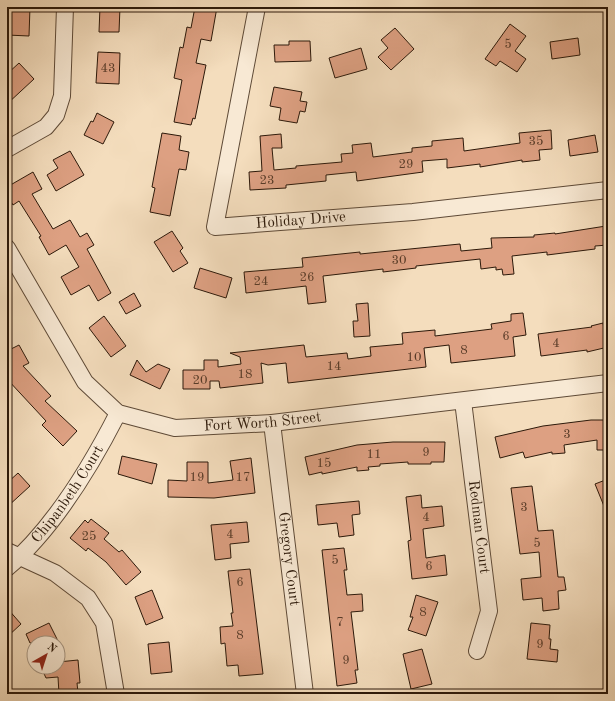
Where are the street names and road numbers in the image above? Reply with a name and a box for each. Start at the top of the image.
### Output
street label: Holiday Drive [255,210,347,231]
street label: Fort Worth Street [203,410,322,434]
street label: Chipanbeth Court [29,443,106,546]
street label: Redman Court [465,479,492,575]
street label: Gregory Court [275,511,302,607]

